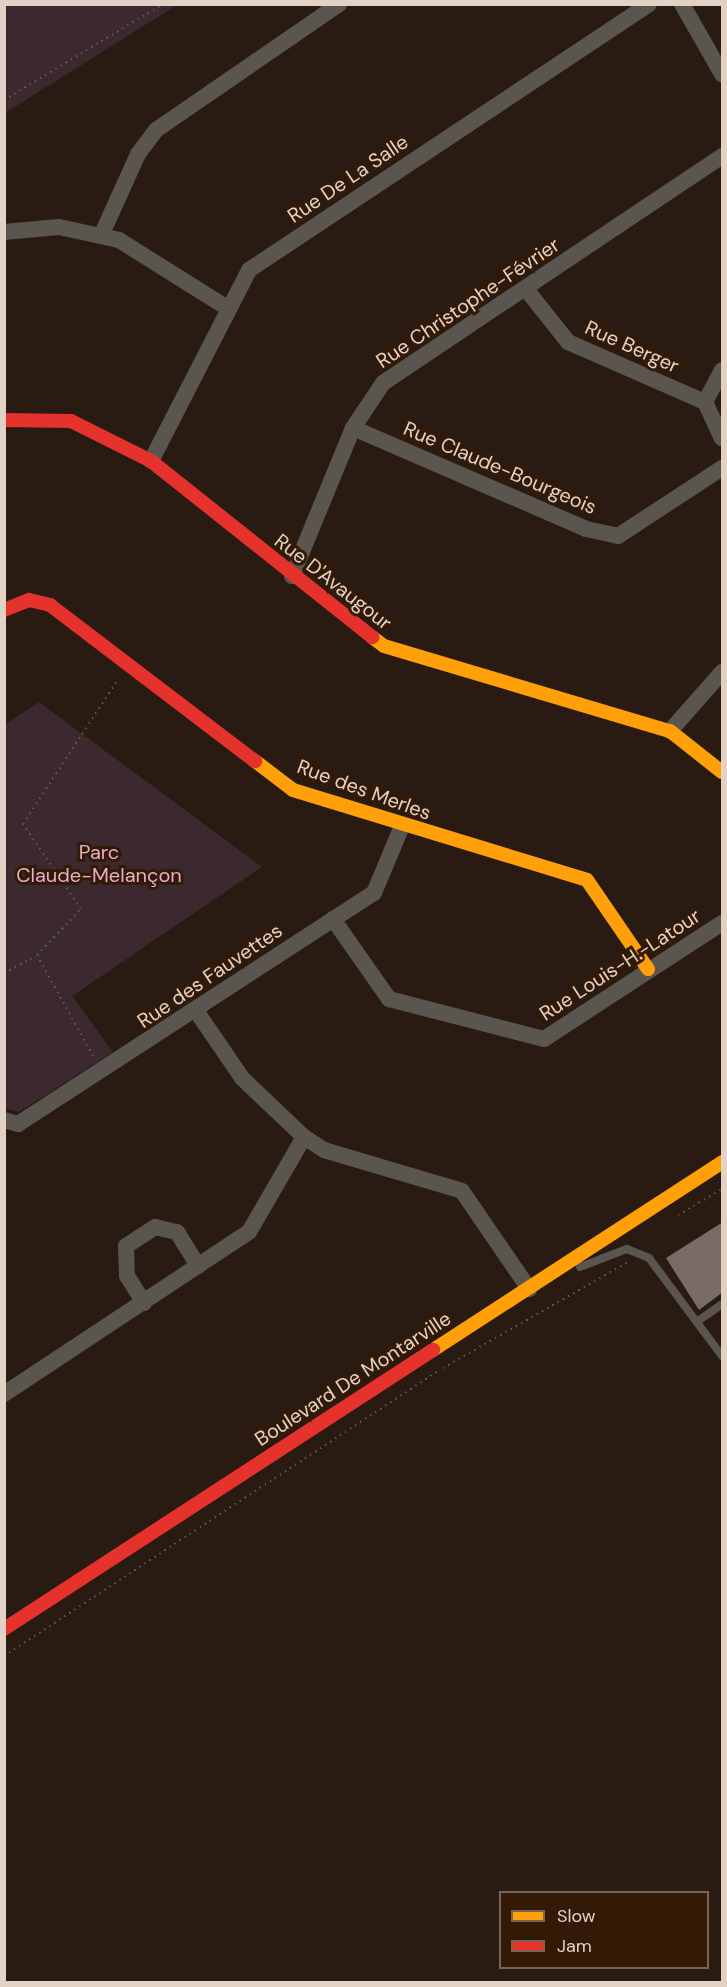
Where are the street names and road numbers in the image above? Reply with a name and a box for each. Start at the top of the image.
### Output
street label: Rue De La Salle [283,130,413,228]
street label: Rue Christophe-Février [372,233,564,373]
street label: Rue Berger [581,316,683,378]
street label: Rue Claude-Bourgeois [400,416,600,520]
street label: Rue D'Avaugour [270,529,396,635]
street label: Rue des Merles [294,755,434,825]
street label: Rue Louis-H.-Latour [535,904,705,1026]
street label: Rue des Fauvettes [133,919,287,1033]
street label: Boulevard De Montarville [250,1307,456,1451]

